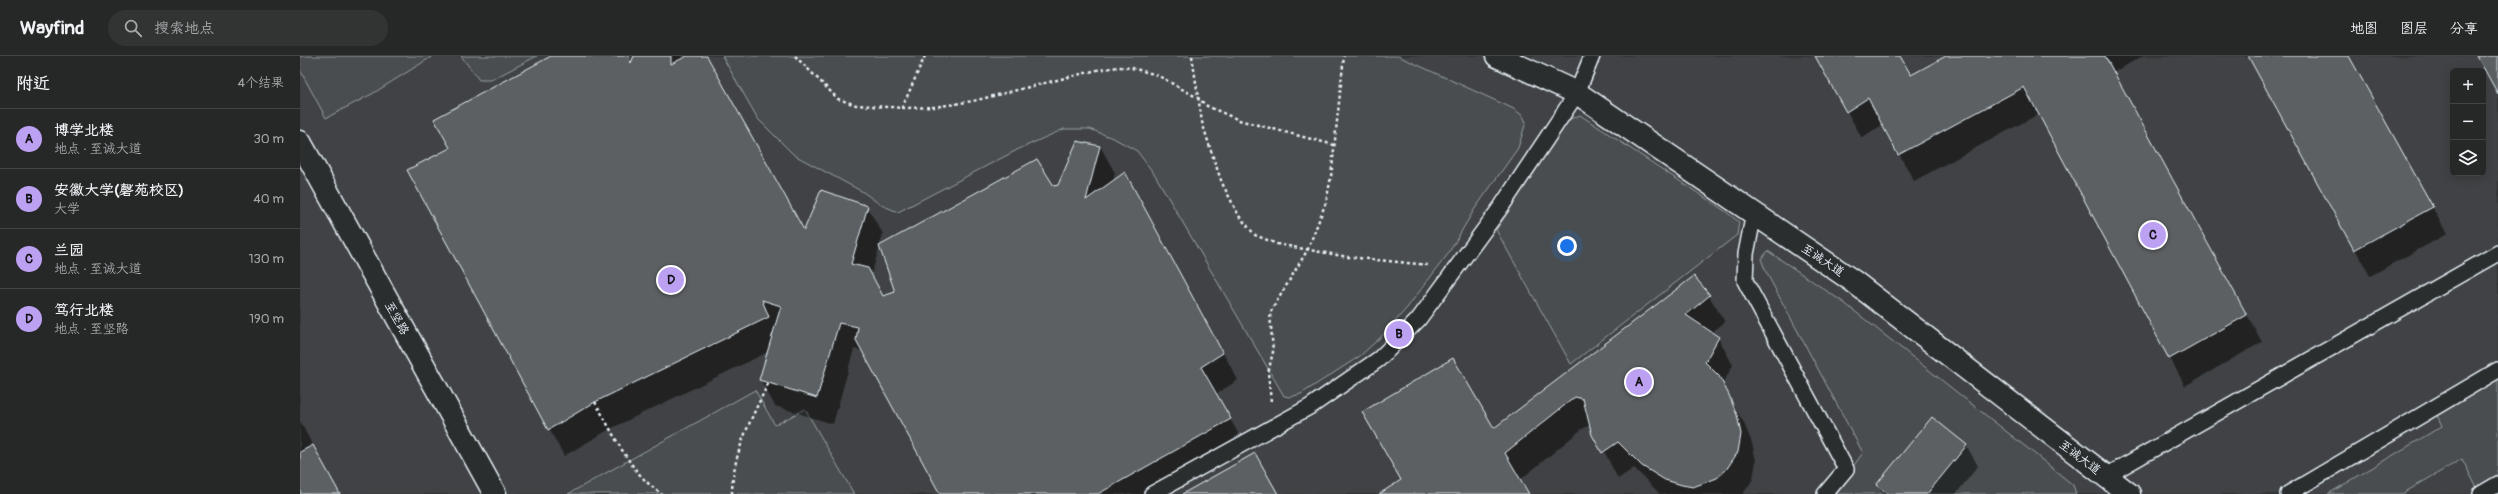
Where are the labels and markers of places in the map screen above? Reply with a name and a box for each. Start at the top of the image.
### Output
pin: C [2140,220,2166,250]
pin: D [658,265,684,295]
pin: B [1386,319,1412,349]
pin: A [1626,367,1652,397]

